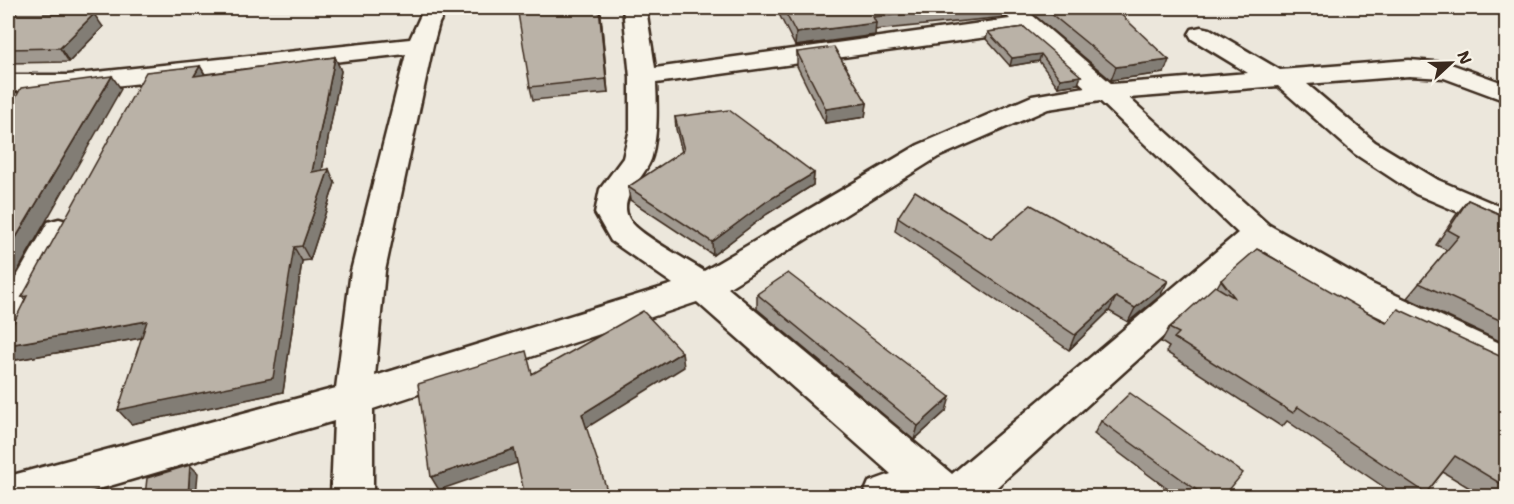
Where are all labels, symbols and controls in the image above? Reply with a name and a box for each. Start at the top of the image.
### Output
north arrow [1421,33,1481,93]
text: N [1452,48,1477,67]

